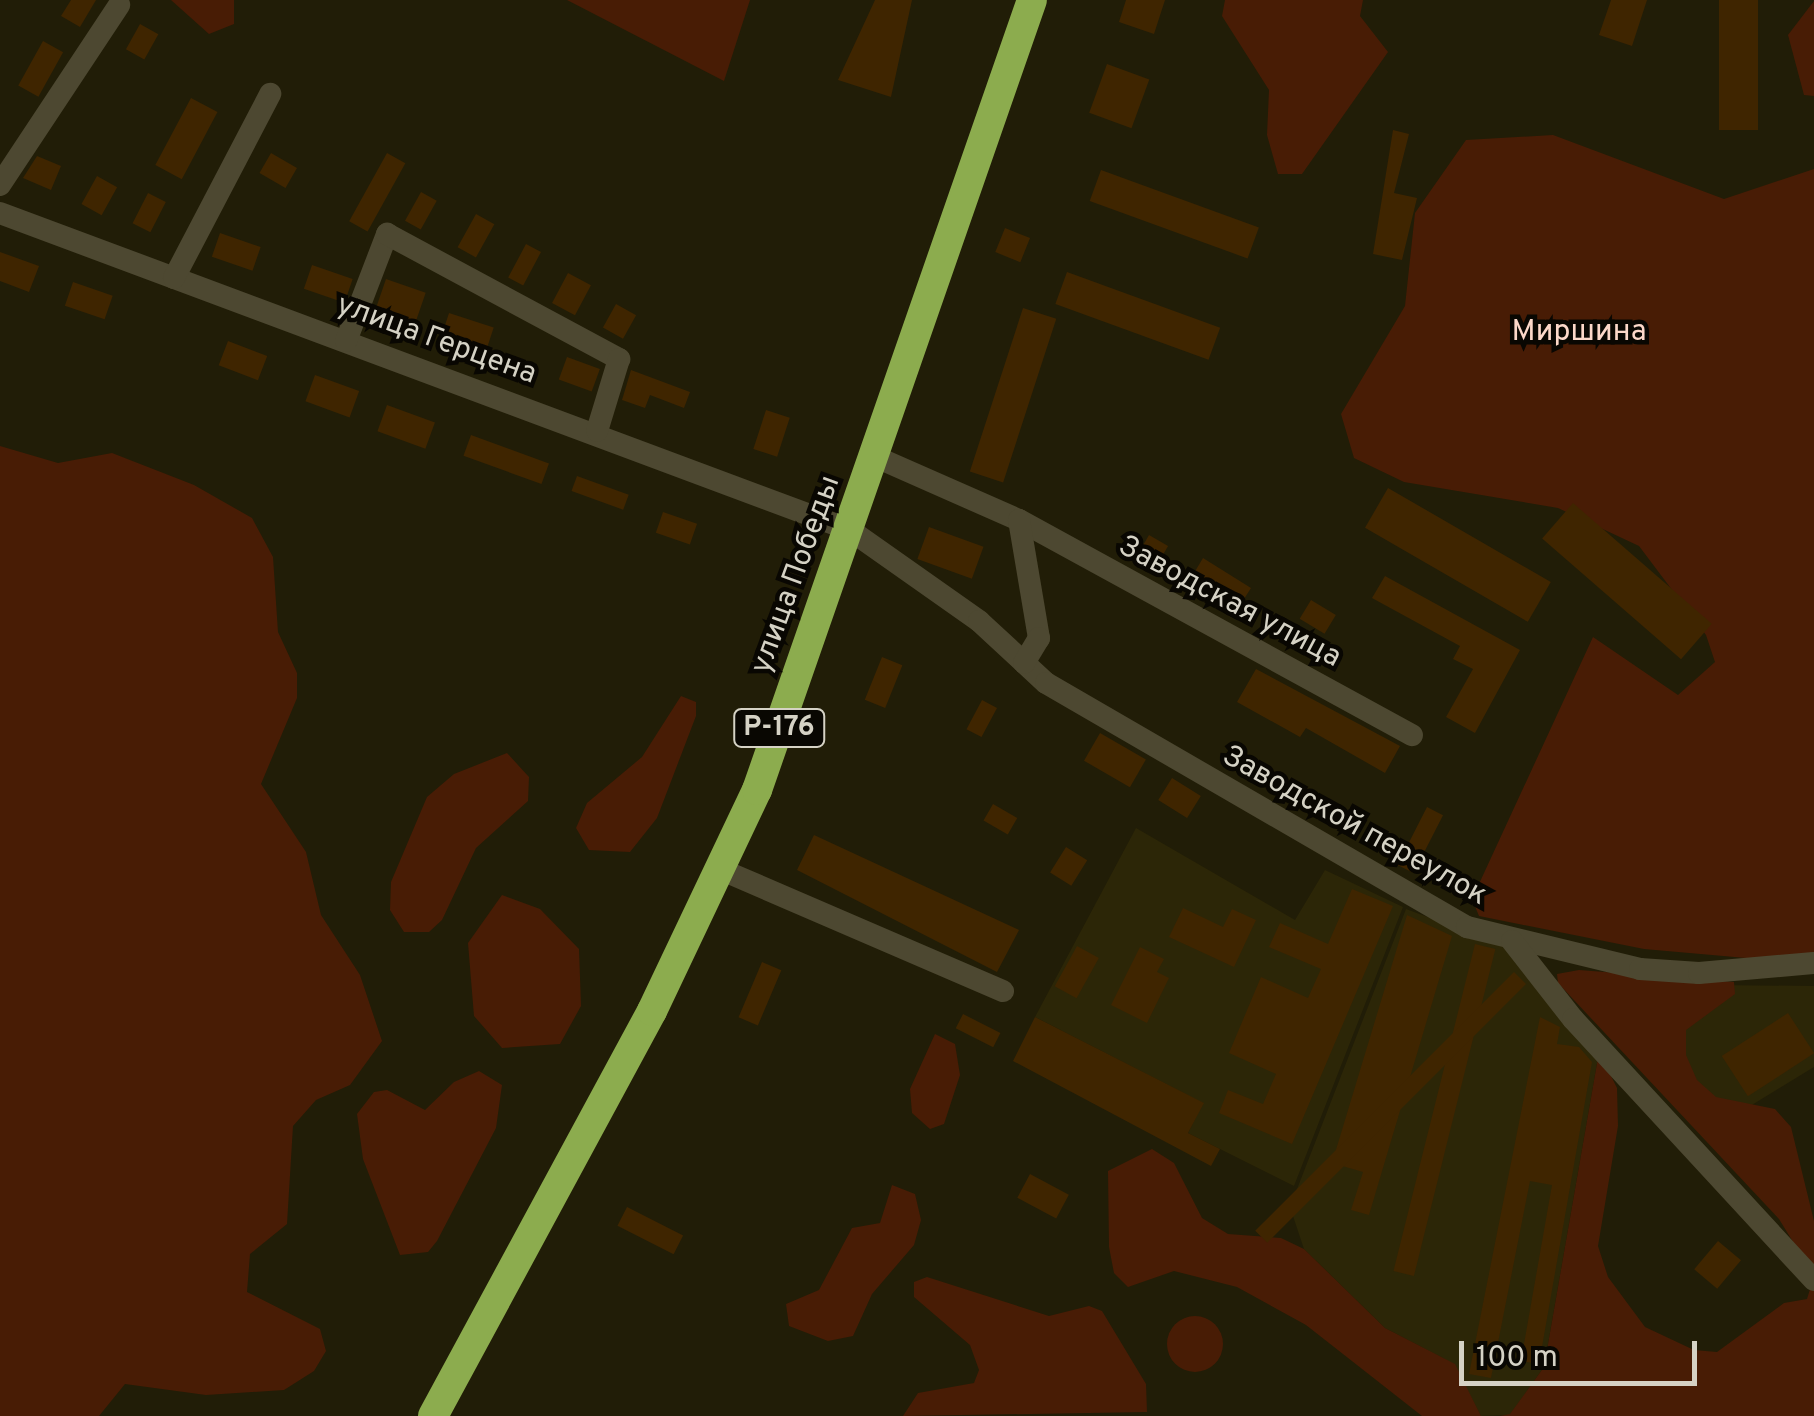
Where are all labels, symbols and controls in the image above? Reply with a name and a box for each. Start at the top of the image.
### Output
street label: улица Герцена [331,288,541,394]
park label: Миршина [1512,315,1646,351]
street label: улица Победы [745,471,849,679]
street label: Заводская улица [1112,529,1346,677]
road number: Р-176 [732,705,826,751]
street label: Заводской переулок [1215,739,1493,915]
scale bar [1464,1321,1702,1383]
text: 100 m [1476,1340,1558,1377]

